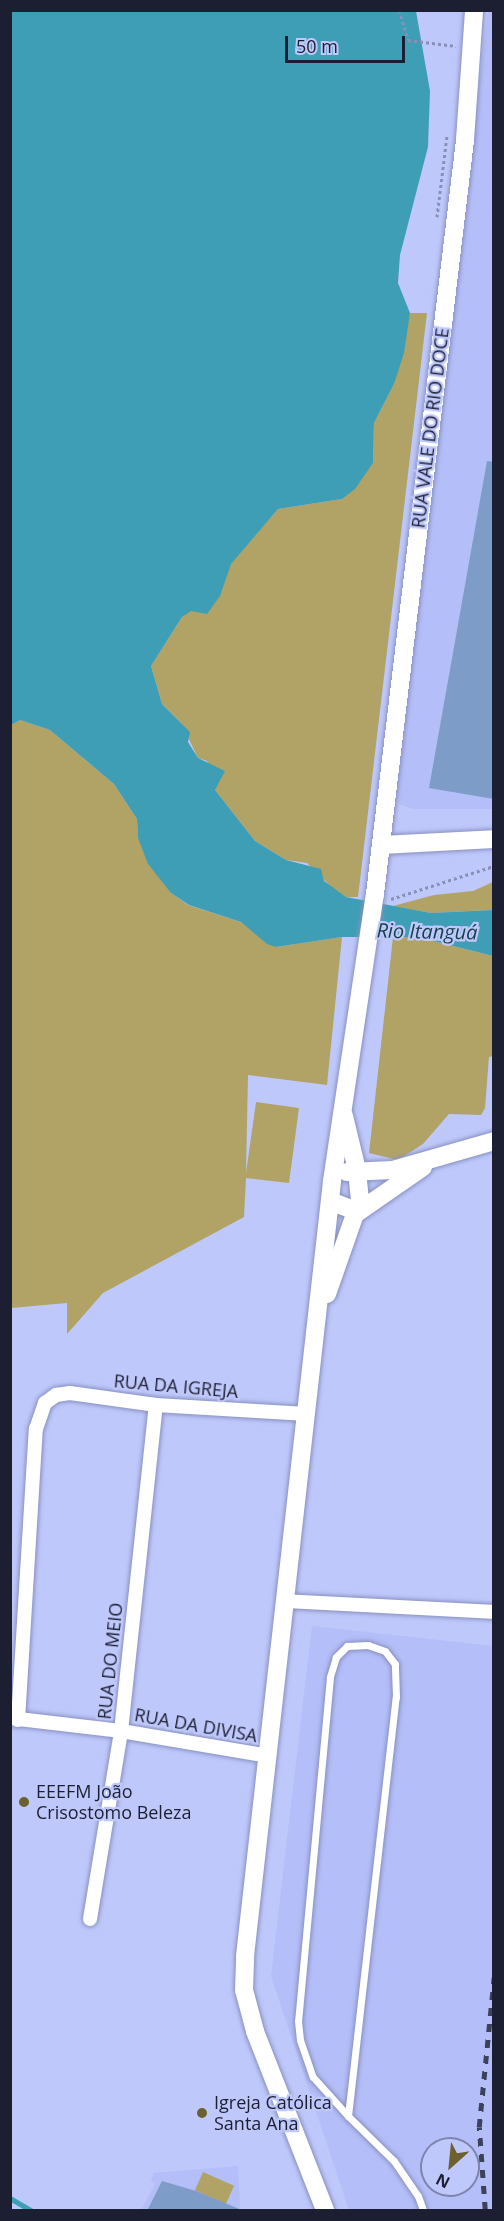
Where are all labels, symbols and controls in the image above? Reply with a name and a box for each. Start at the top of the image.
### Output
scale bar [288,24,408,62]
text: 50 m [296,34,338,58]
street label: RUA VALE DO RIO DOCE [407,327,453,529]
water label: Rio Itanguá [376,918,478,944]
street label: RUA DA IGREJA [113,1370,239,1402]
street label: RUA DO MEIO [93,1602,127,1720]
street label: RUA DA DIVISA [133,1704,259,1746]
place label: EEEFM João Crisostomo Beleza [36,1781,191,1824]
marker: EEEFM João Crisostomo Beleza [17,1795,31,1809]
place label: Igreja Católica Santa Ana [214,2092,332,2134]
marker: Igreja Católica Santa Ana [195,2106,209,2120]
north arrow [420,2137,480,2197]
text: N [432,2169,454,2194]

